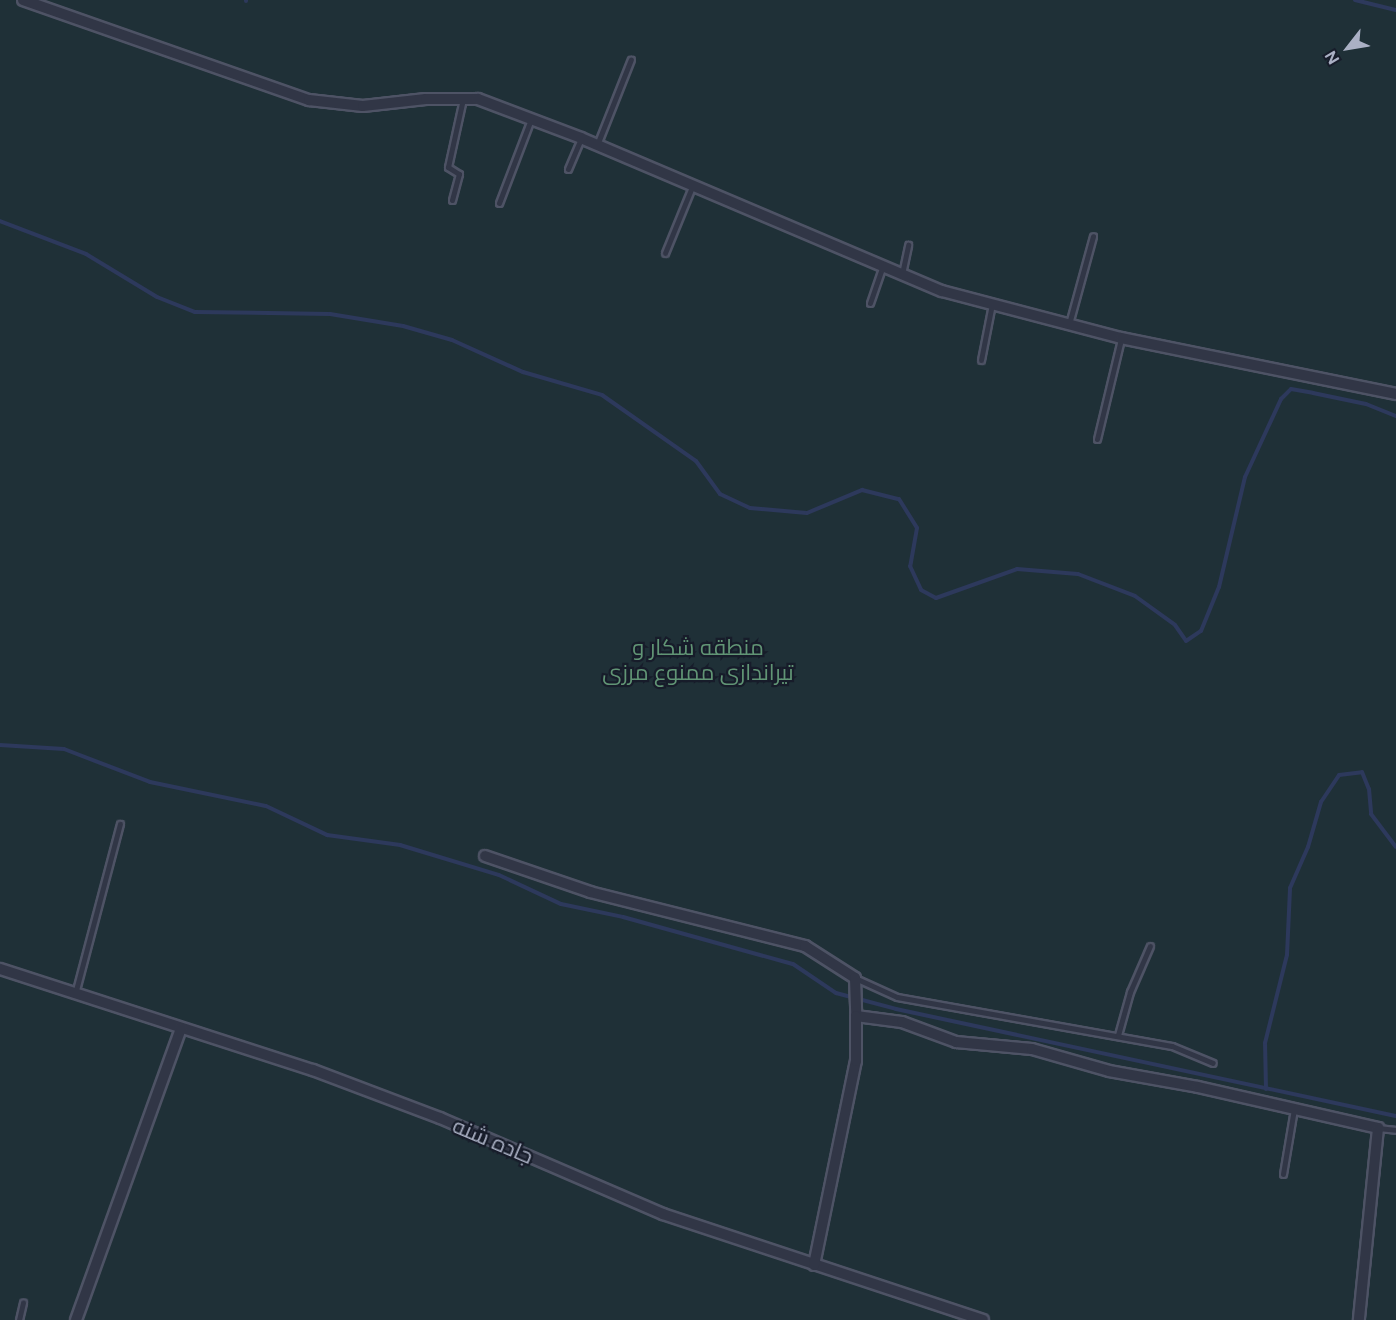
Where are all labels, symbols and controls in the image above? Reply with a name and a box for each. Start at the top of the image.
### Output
north arrow [1318,18,1378,78]
text: N [1321,47,1343,68]
park label: منطقه شکار و تیراندازی ممنوع مرزی [602,634,794,686]
street label: جاده شنه [449,1112,537,1170]

